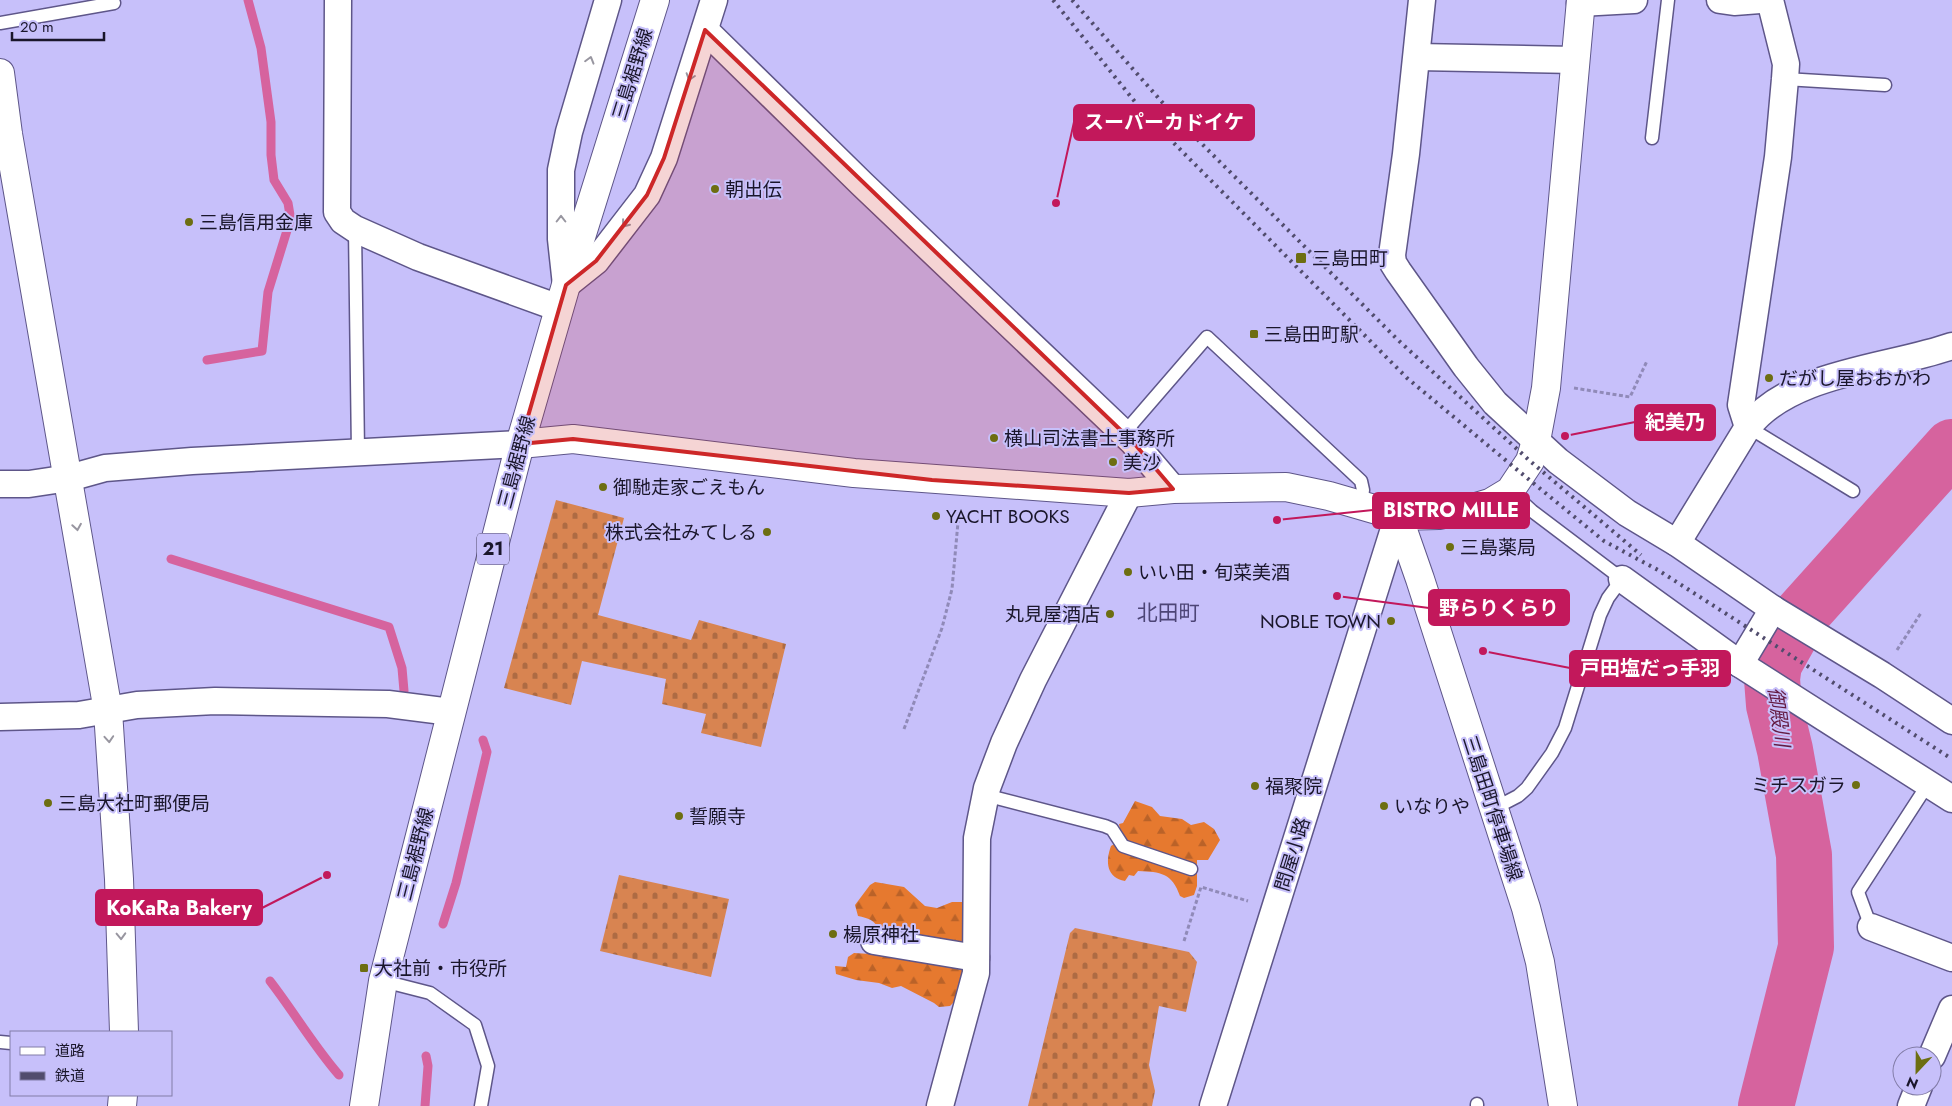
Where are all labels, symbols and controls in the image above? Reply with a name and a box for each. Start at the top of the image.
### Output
scale bar [12,10,105,42]
text: 20 m [20,16,54,38]
street label: 三島裾野線 [606,25,659,124]
one-way arrow [585,57,595,65]
one-way arrow [686,72,696,81]
callout: スーパーカドイケ [1074,105,1254,140]
text: スーパーカドイケ [1084,108,1244,137]
place label: 朝出伝 [725,176,782,203]
marker: 朝出伝 [709,183,721,195]
place label: 三島信用金庫 [199,209,313,236]
one-way arrow [556,215,566,222]
marker: 三島信用金庫 [183,216,195,228]
one-way arrow [622,218,631,228]
place label: 三島田町 [1312,245,1388,272]
marker: 三島田町 [1294,251,1308,265]
place label: 三島田町駅 [1264,321,1359,348]
marker: 三島田町駅 [1248,328,1260,340]
place label: だがし屋おおかわ [1779,365,1931,392]
marker: だがし屋おおかわ [1763,372,1775,384]
callout: 紀美乃 [1635,405,1715,440]
text: 紀美乃 [1645,408,1705,437]
street label: 三島裾野線 [491,413,542,512]
place label: 横山司法書士事務所 [1004,425,1175,452]
marker: 横山司法書士事務所 [988,432,1000,444]
place label: 美沙 [1123,449,1161,476]
marker: 美沙 [1107,456,1119,468]
place label: 御馳走家ごえもん [613,474,765,501]
marker: 御馳走家ごえもん [597,481,609,493]
callout: BISTRO MILLE [1373,493,1529,528]
text: BISTRO MILLE [1383,496,1519,525]
place label: YACHT BOOKS [946,503,1070,530]
marker: YACHT BOOKS [930,510,942,522]
place label: 株式会社みてしる [605,519,757,546]
one-way arrow [71,522,81,531]
marker: 株式会社みてしる [761,526,773,538]
road number: 21 [477,534,509,564]
place label: 三島薬局 [1460,534,1536,561]
marker: 三島薬局 [1444,541,1456,553]
place label: いい田・旬菜美酒 [1138,559,1290,586]
marker: いい田・旬菜美酒 [1122,566,1134,578]
callout: 野らりくらり [1429,590,1569,625]
text: 野らりくらり [1439,594,1559,623]
district label: 北田町 [1137,598,1200,628]
place label: 丸見屋酒店 [1005,601,1100,628]
marker: 丸見屋酒店 [1104,608,1116,620]
place label: NOBLE TOWN [1260,608,1381,635]
marker: NOBLE TOWN [1385,615,1397,627]
callout: 戸田塩だっ手羽 [1570,651,1730,686]
text: 戸田塩だっ手羽 [1580,654,1720,683]
water label: 御殿川 [1760,686,1797,751]
street label: 三島田町停車場線 [1456,732,1529,885]
one-way arrow [104,735,115,743]
place label: ミチスガラ [1751,772,1846,799]
place label: 福聚院 [1265,773,1322,800]
marker: ミチスガラ [1850,779,1862,791]
marker: 福聚院 [1249,780,1261,792]
place label: 三島大社町郵便局 [58,790,210,817]
place label: いなりや [1394,793,1470,820]
marker: 三島大社町郵便局 [42,797,54,809]
marker: いなりや [1378,800,1390,812]
place label: 誓願寺 [689,803,746,830]
street label: 三島裾野線 [391,805,440,903]
marker: 誓願寺 [673,810,685,822]
street label: 問屋小路 [1268,814,1317,894]
callout: KoKaRa Bakery [96,890,262,925]
text: KoKaRa Bakery [106,894,252,923]
place label: 楊原神社 [843,921,919,948]
marker: 楊原神社 [827,928,839,940]
one-way arrow [116,932,126,940]
place label: 大社前・市役所 [374,955,507,982]
marker: 大社前・市役所 [358,962,370,974]
legend [10,1031,172,1096]
text: 道路 [55,1040,85,1062]
north arrow [1892,1046,1942,1096]
text: 鉄道 [55,1065,85,1087]
text: N [1903,1072,1921,1094]

